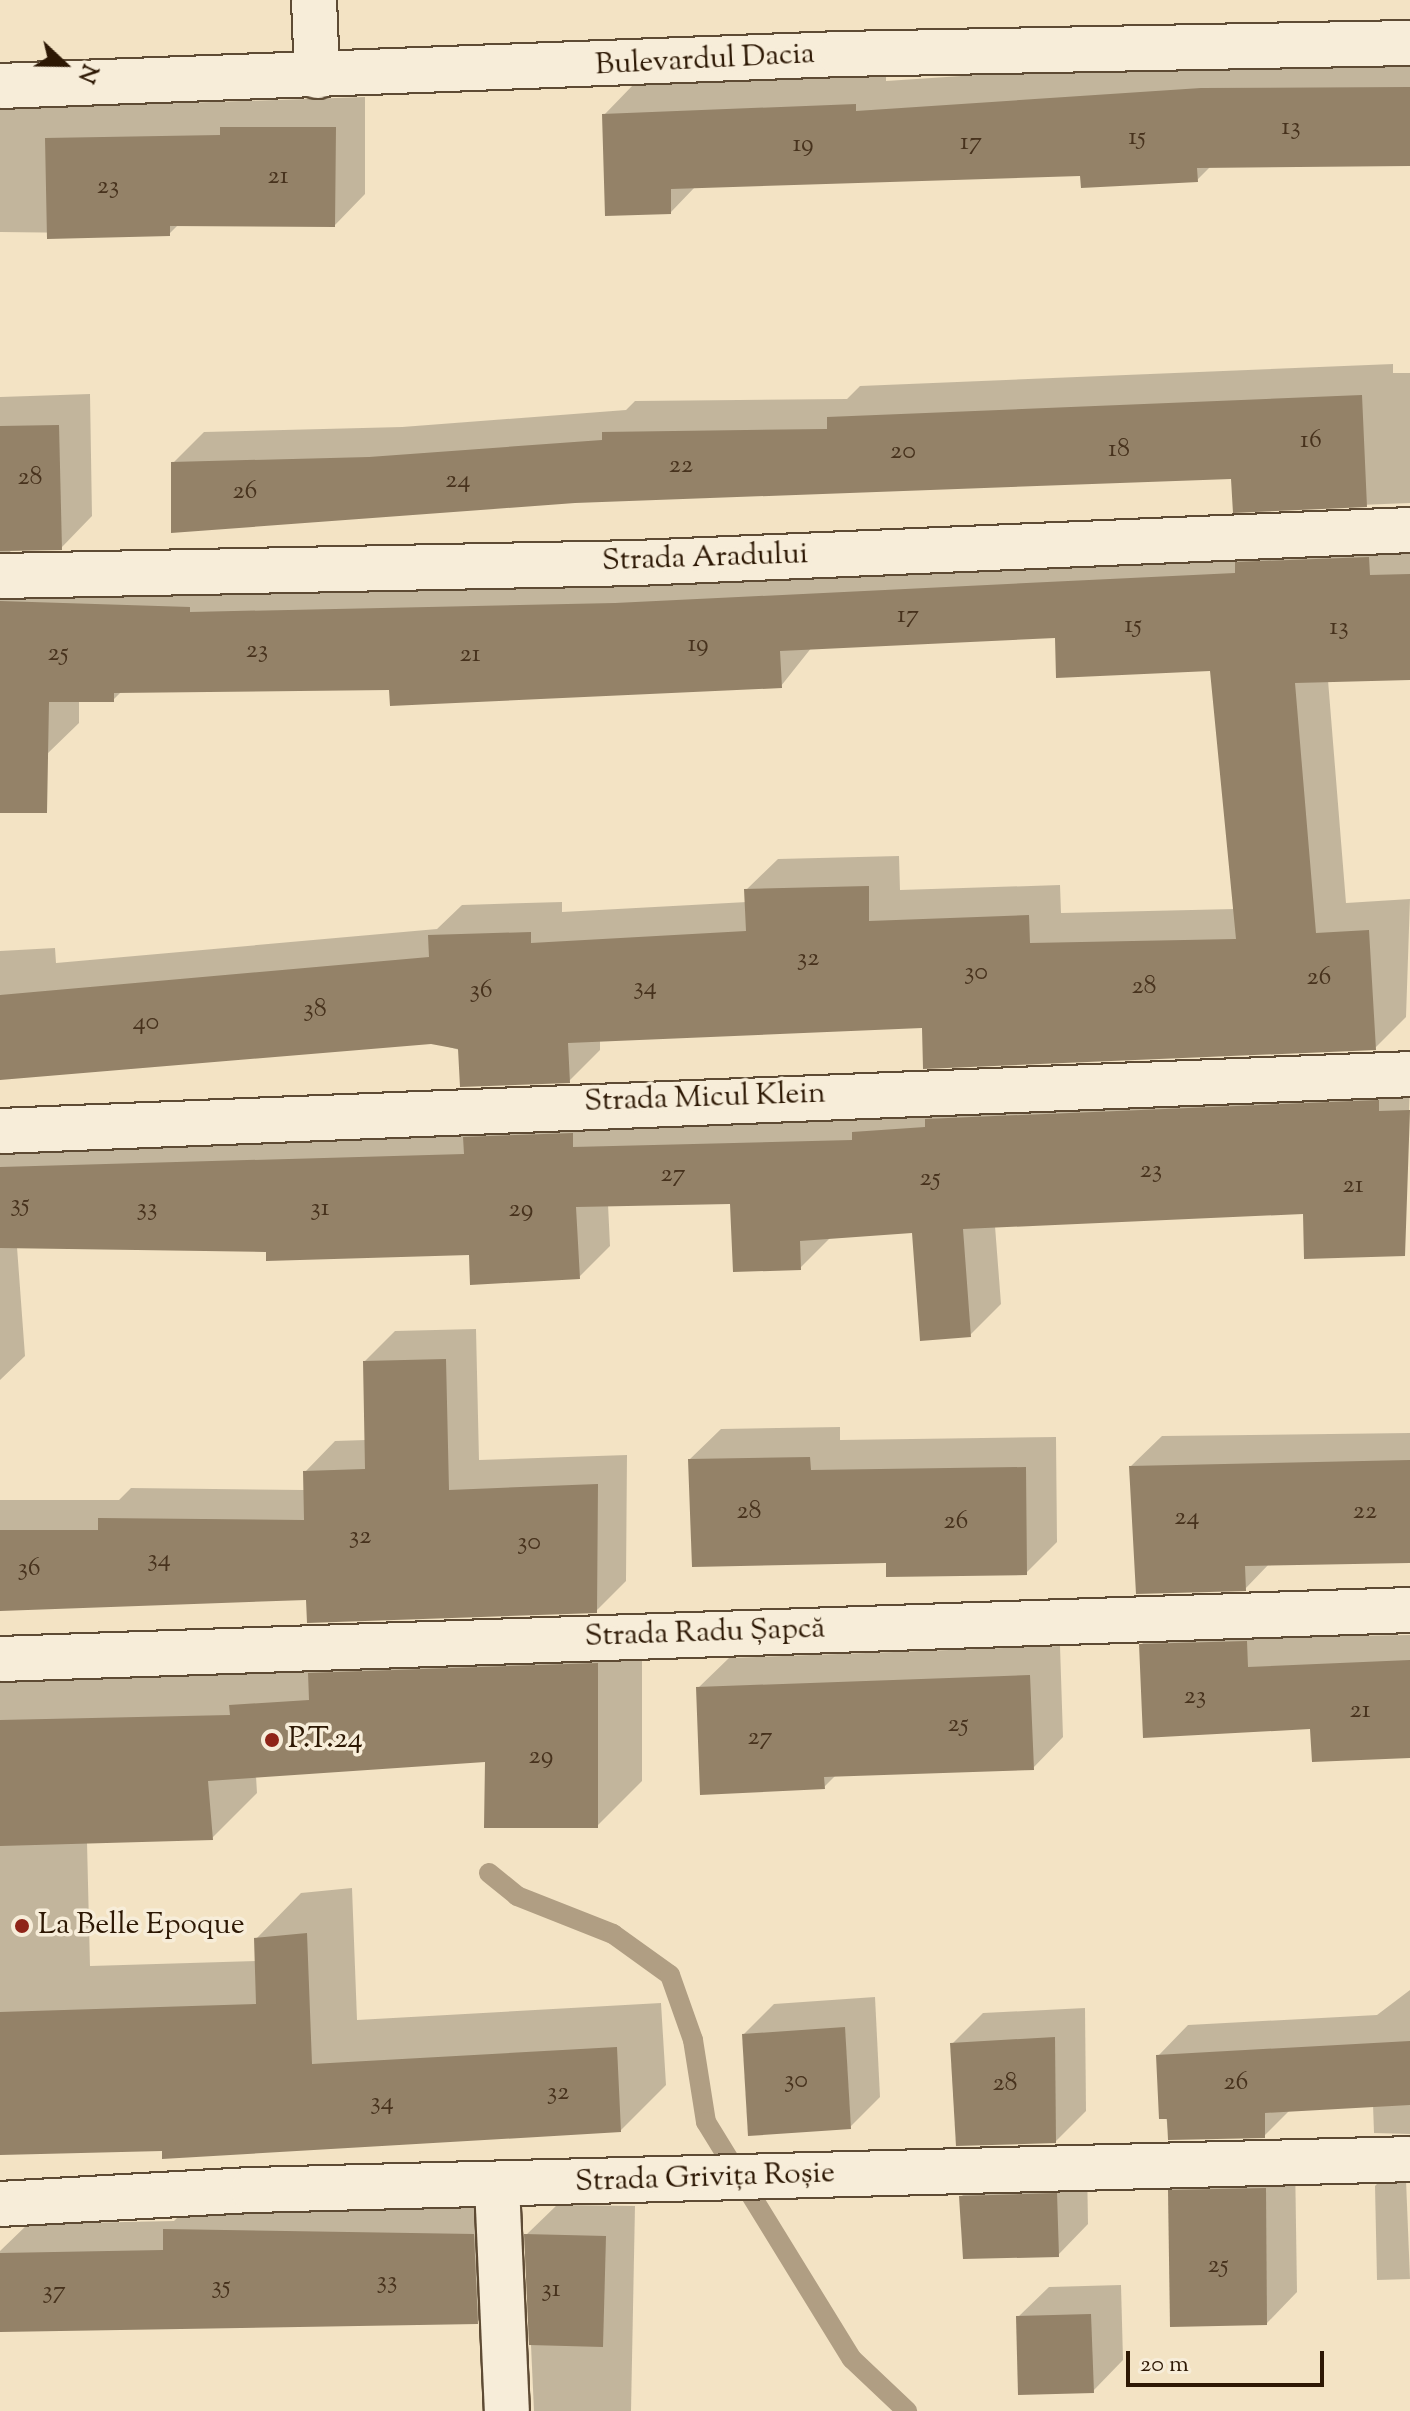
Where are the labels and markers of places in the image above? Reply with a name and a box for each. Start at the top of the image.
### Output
place label: P.T.24 [288,1722,363,1758]
marker: P.T.24 [263,1731,281,1749]
place label: La Belle Epoque [38,1908,245,1944]
marker: La Belle Epoque [13,1917,31,1935]

